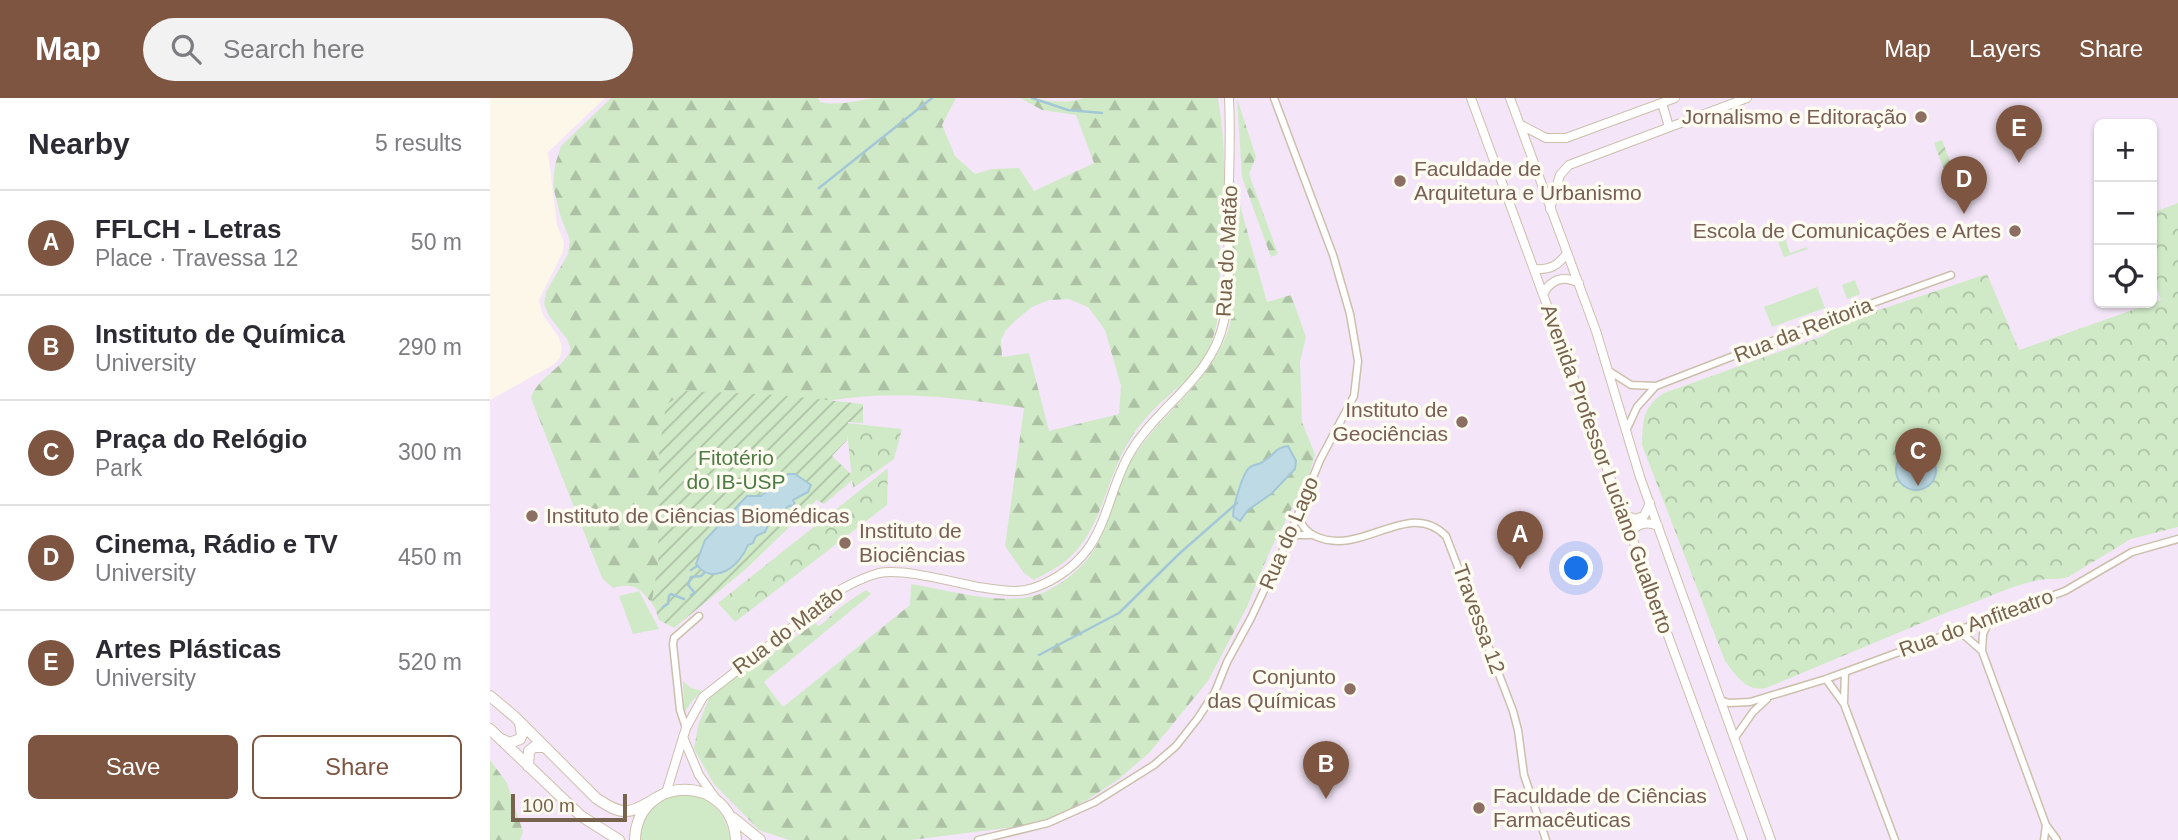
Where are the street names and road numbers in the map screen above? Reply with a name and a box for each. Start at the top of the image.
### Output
street label: Rua do Matão [1212,185,1241,317]
street label: Rua da Reitoria [1731,293,1875,366]
street label: Avenida Professor Luciano Gualberto [1537,301,1678,637]
street label: Rua do Lago [1254,473,1323,593]
street label: Travessa 12 [1449,561,1510,677]
street label: Rua do Matão [728,581,847,678]
street label: Rua do Anfiteatro [1896,584,2056,661]

